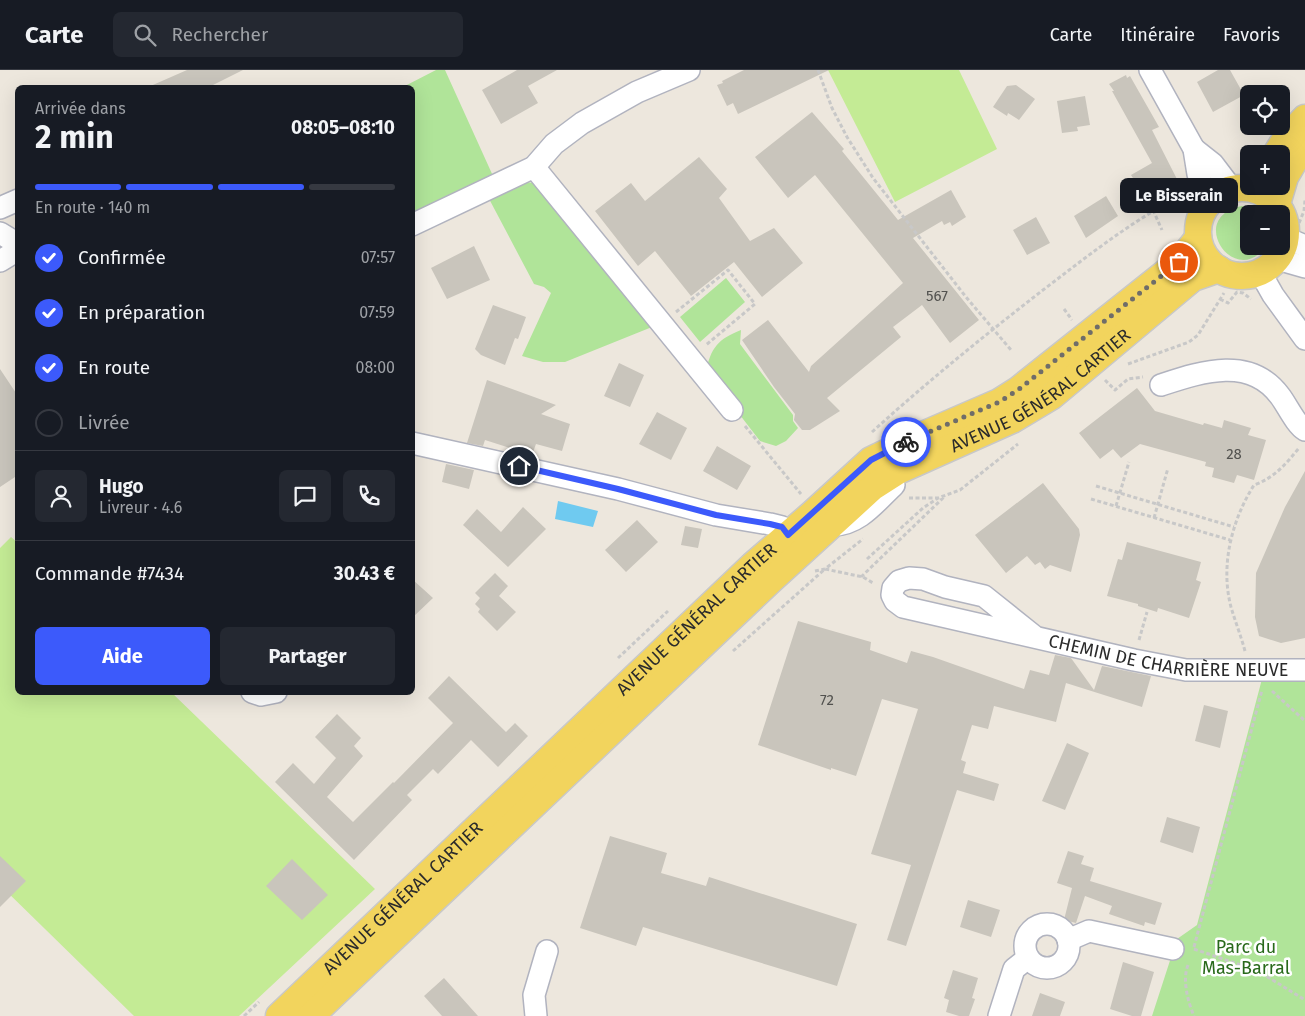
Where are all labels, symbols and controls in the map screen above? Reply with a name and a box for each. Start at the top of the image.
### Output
search box [113,12,463,57]
text: Carte [25,21,83,49]
icon: search [131,21,159,49]
text: Rechercher [171,23,268,46]
text: Carte [1050,24,1092,46]
text: Itinéraire [1120,24,1195,46]
text: Favoris [1223,24,1280,46]
map controls [1240,85,1290,255]
button: locate [1240,85,1290,135]
text: Arrivée dans [35,99,126,118]
text: 08:05–08:10 [291,116,395,139]
text: 2 min [35,118,114,156]
button: + [1240,145,1290,195]
callout: Le Bisserain [1120,177,1238,212]
text: Le Bisserain [1135,186,1223,205]
text: En route · 140 m [35,198,150,217]
button: − [1240,205,1290,255]
pin [1158,241,1200,283]
icon: check [35,244,63,272]
text: Confirmée [78,246,166,269]
text: 07:57 [361,248,395,267]
icon: bag [1165,248,1193,276]
house number: 567 [926,287,948,305]
icon: check [35,299,63,327]
text: En préparation [78,301,205,324]
text: 07:59 [359,303,395,322]
street label: AVENUE GÉNÉRAL CARTIER [947,324,1135,457]
icon: check [35,354,63,382]
text: En route [78,356,150,379]
text: 08:00 [356,358,395,377]
text: Livrée [78,411,130,434]
courier [881,417,931,467]
icon: bike [892,428,920,456]
pin [498,445,540,487]
house number: 28 [1226,445,1242,463]
icon: home [505,452,533,480]
button: person [35,470,87,522]
button: chat [279,470,331,522]
button: phone [343,470,395,522]
text: Hugo [99,475,144,498]
text: Livreur · 4.6 [99,498,182,517]
street label: AVENUE GÉNÉRAL CARTIER [612,538,781,700]
text: Commande #7434 [35,562,184,585]
text: 30.43 € [334,562,395,585]
button: Aide [35,627,210,685]
button: Partager [220,627,395,685]
street label: CHEMIN DE CHARRIÈRE NEUVE [1046,630,1288,681]
house number: 72 [820,691,834,709]
street label: AVENUE GÉNÉRAL CARTIER [318,817,487,979]
park label: Parc du Mas-Barral [1202,936,1290,979]

